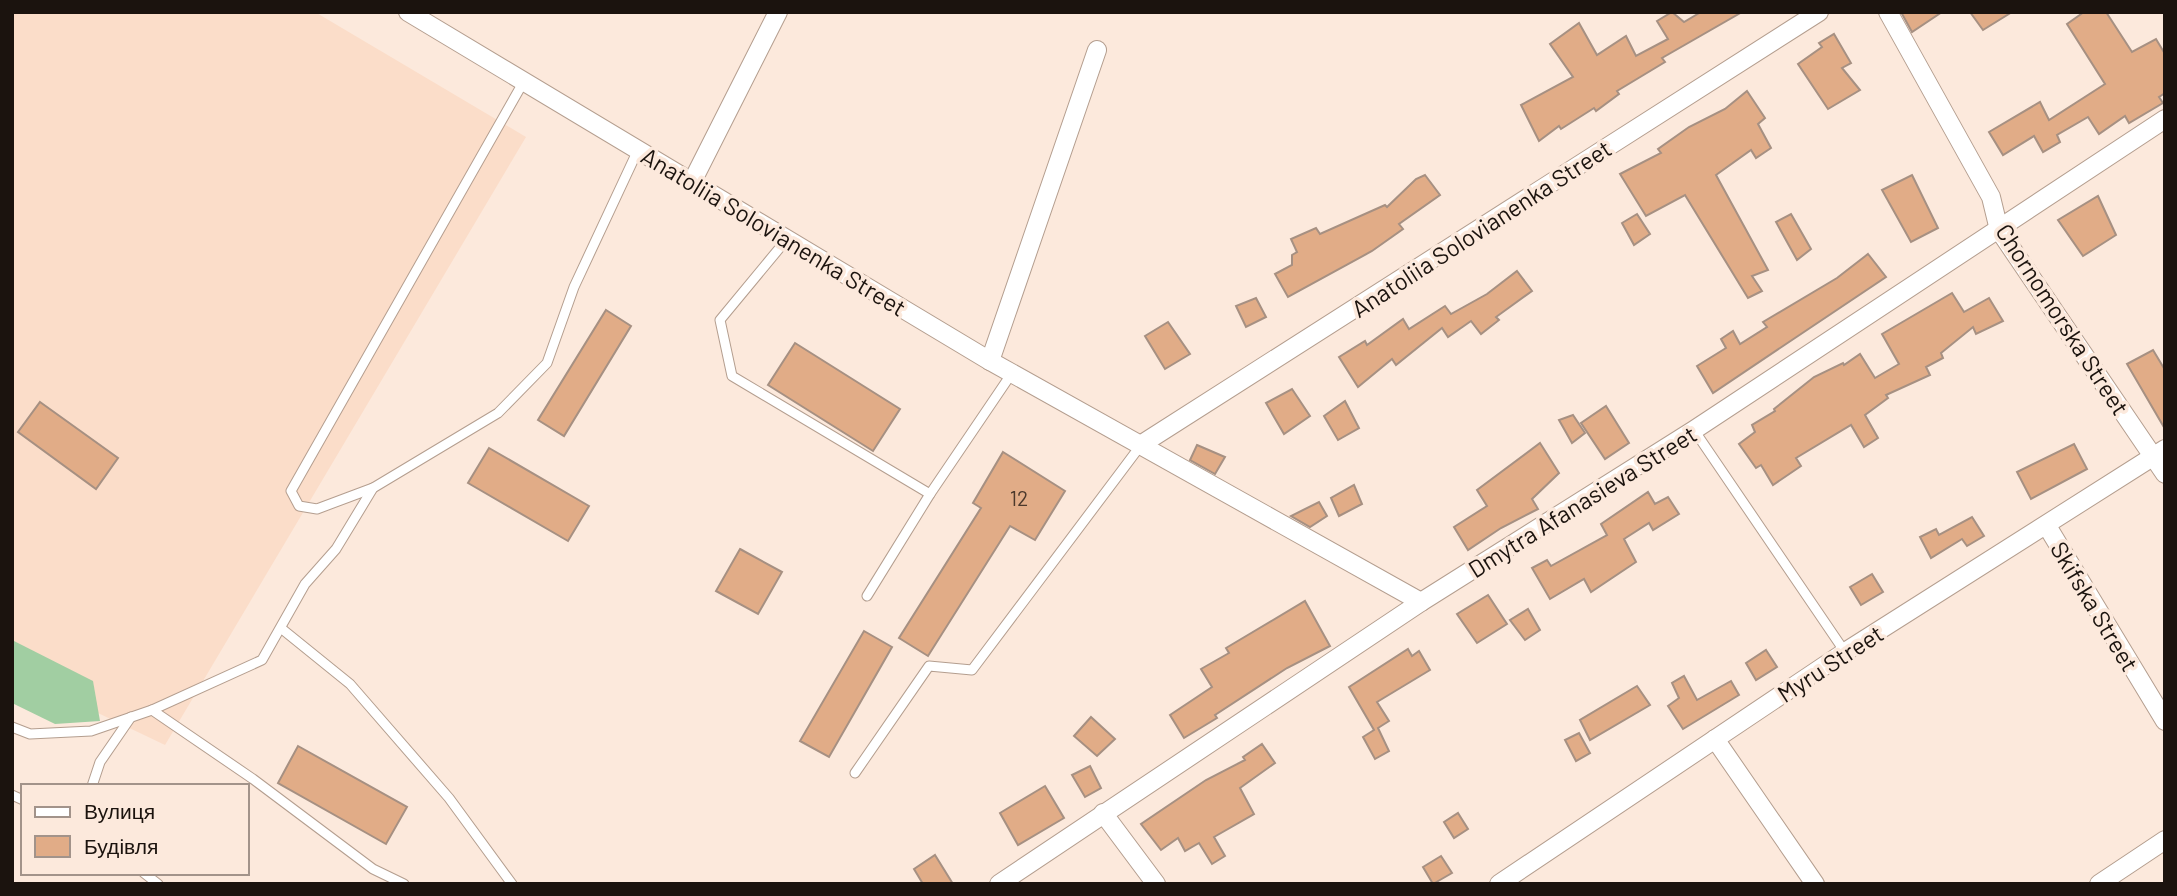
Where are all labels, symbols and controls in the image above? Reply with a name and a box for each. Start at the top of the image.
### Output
street label: Anatoliia Solovianenka Street [1346,133,1616,323]
street label: Anatoliia Solovianenka Street [636,140,912,322]
street label: Chornomorska Street [1990,218,2136,420]
street label: Dmytra Afanasieva Street [1462,419,1702,583]
house number: 12 [1010,485,1028,510]
street label: Skifska Street [2045,536,2145,676]
street label: Myru Street [1772,618,1888,708]
legend [21,784,248,875]
text: Вулиця [84,798,155,823]
text: Будівля [84,833,158,858]

